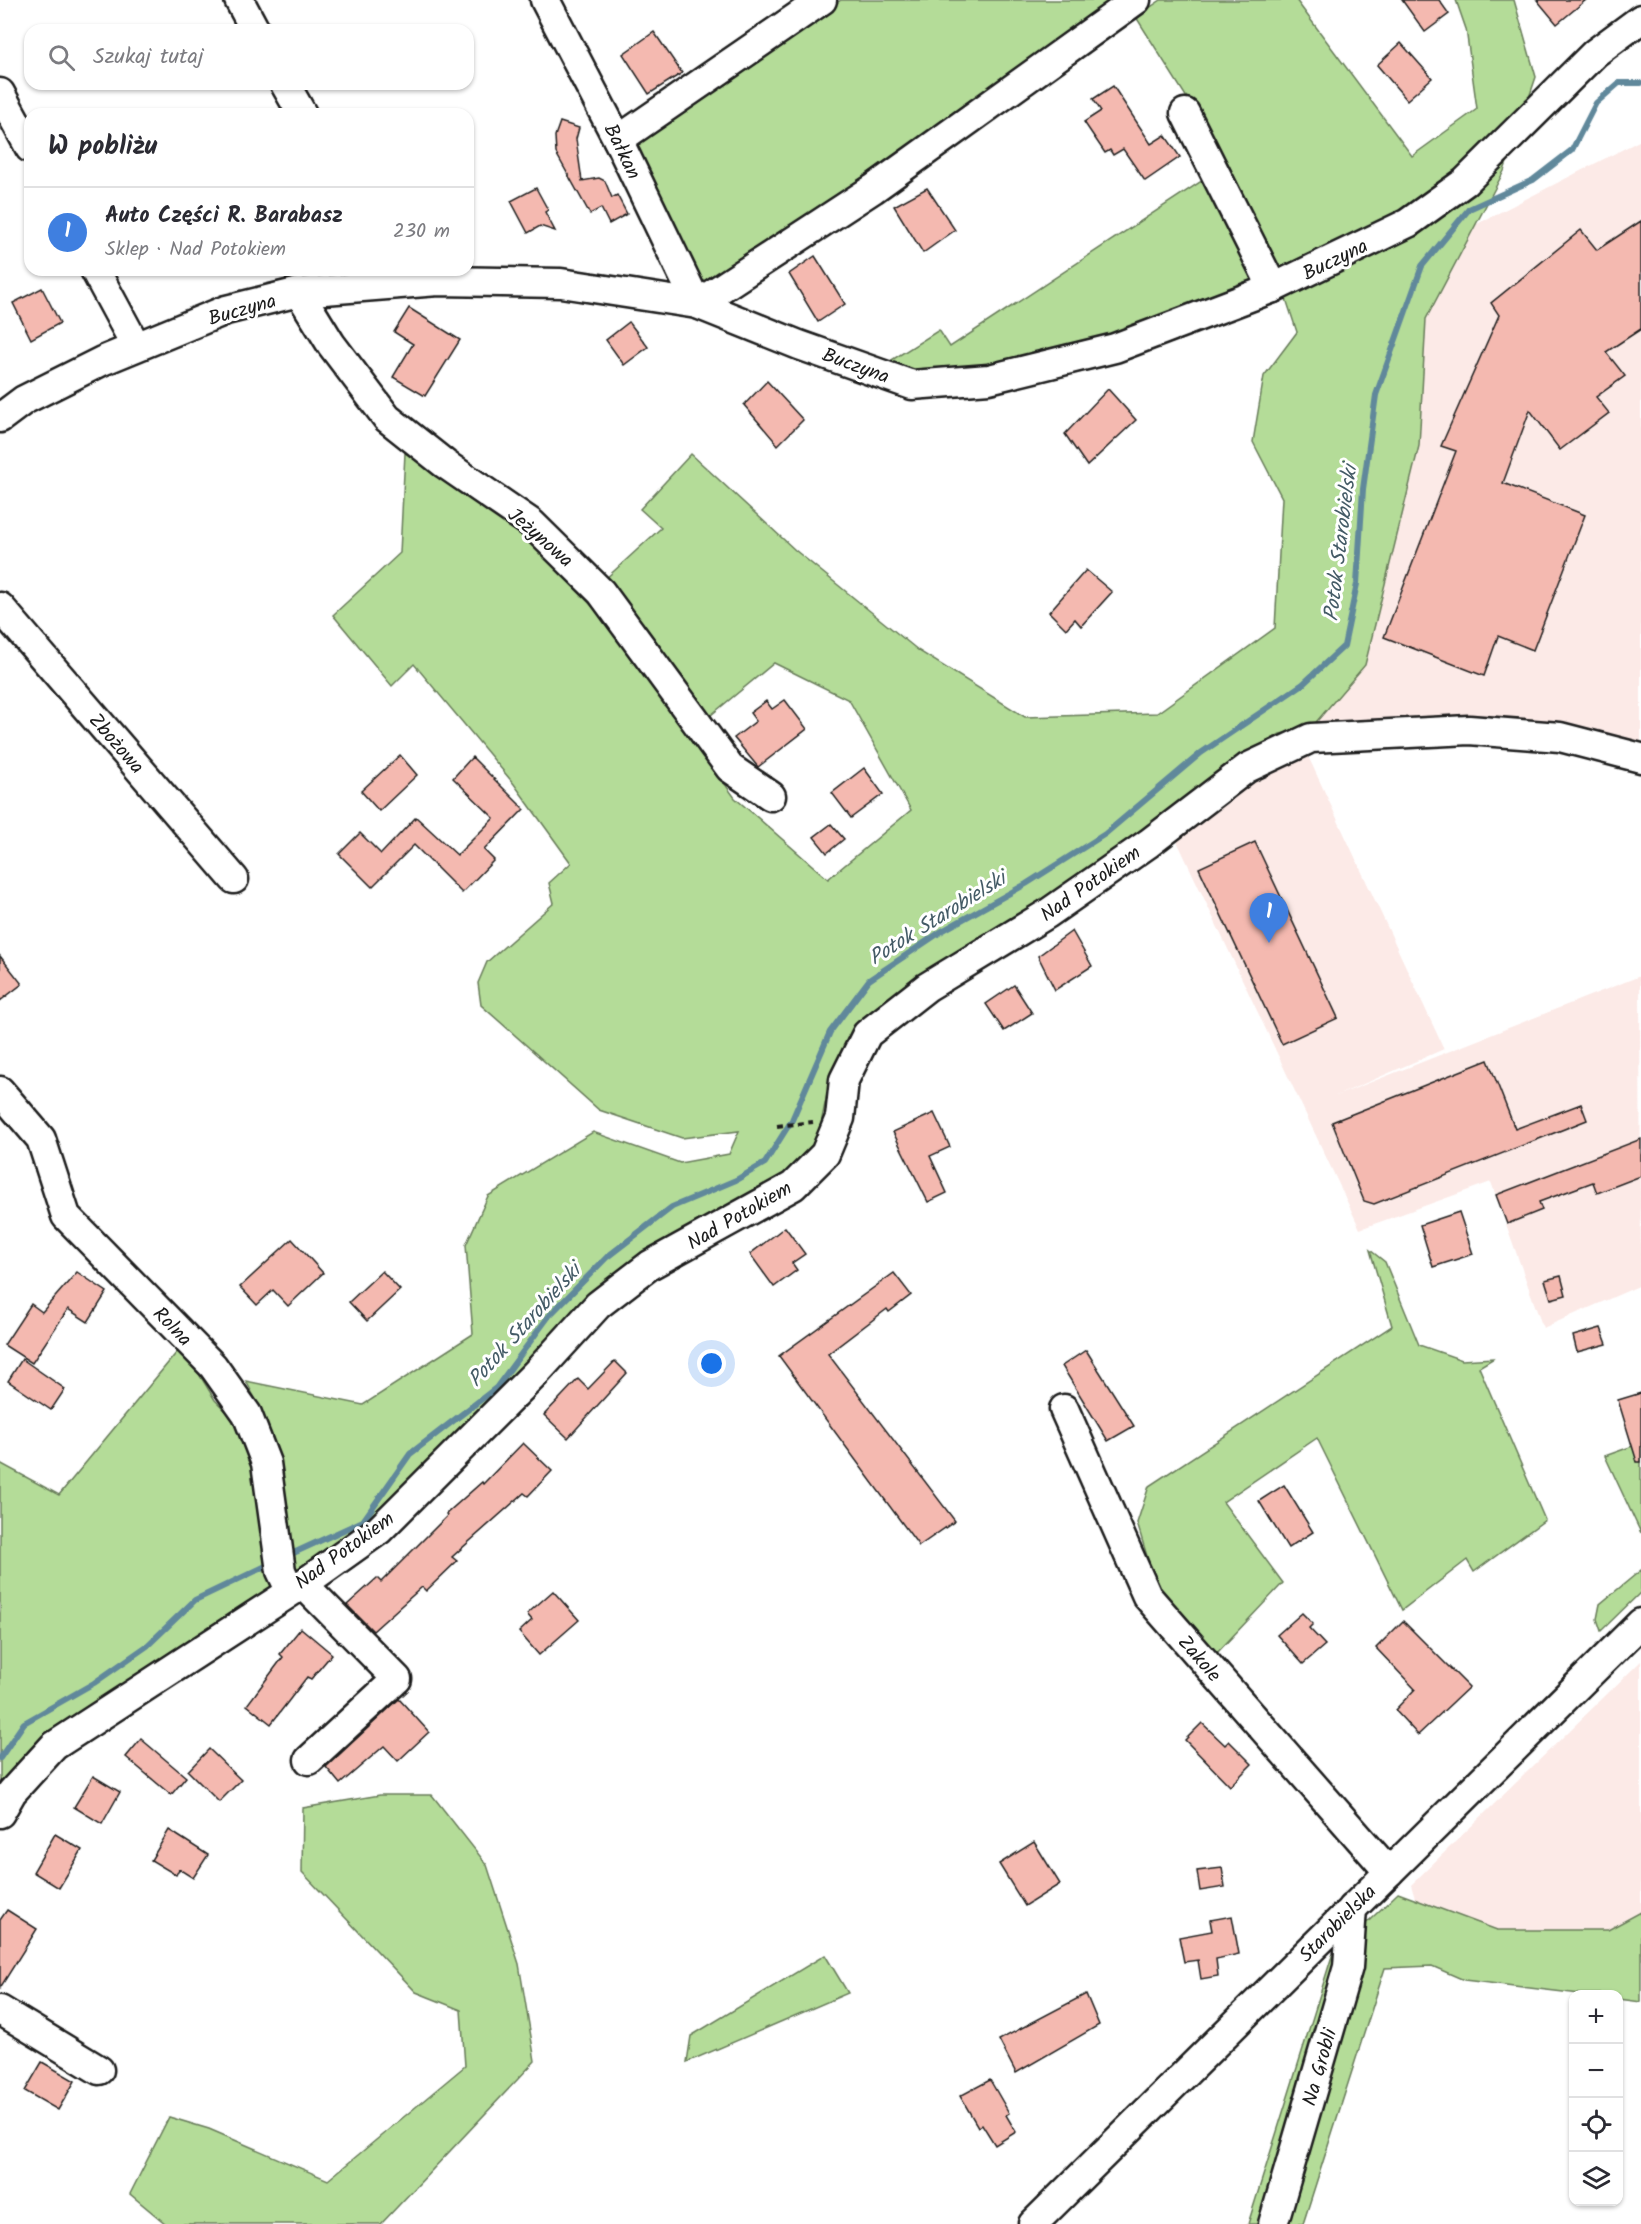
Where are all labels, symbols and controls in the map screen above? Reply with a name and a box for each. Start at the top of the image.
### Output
search box [24,24,474,90]
text: Szukaj tutaj [93,40,204,75]
icon: search [45,41,78,74]
street label: Bałkan [594,118,648,185]
text: W pobliżu [48,126,157,168]
text: Auto Części R. Barabasz [105,199,343,234]
text: 1 [64,216,71,248]
text: 230 m [393,216,450,248]
street label: Buczyna [1298,231,1374,290]
text: Sklep · Nad Potokiem [105,234,286,266]
street label: Buczyna [205,286,280,336]
street label: Buczyna [817,340,893,394]
water label: Potok Starobielski [1316,459,1368,623]
street label: Jeżynowa [499,501,580,576]
street label: Zbożowa [80,706,151,782]
street label: Nad Potokiem [1034,838,1148,931]
water label: Potok Starobielski [863,862,1016,975]
pin: 1 [1250,894,1288,943]
street label: Nad Potokiem [681,1174,799,1260]
water label: Potok Starobielski [460,1254,593,1395]
street label: Rolna [144,1300,199,1355]
your location [697,1349,726,1378]
street label: Nad Potokiem [289,1504,402,1599]
street label: Zakole [1169,1628,1228,1690]
street label: Starobielska [1292,1878,1385,1971]
map controls [1569,1990,1623,2206]
button: + [1569,1990,1623,2044]
street label: Na Grobli [1295,2024,1348,2110]
button: − [1569,2044,1623,2098]
button: locate [1569,2098,1623,2152]
button: layers [1569,2152,1623,2206]

